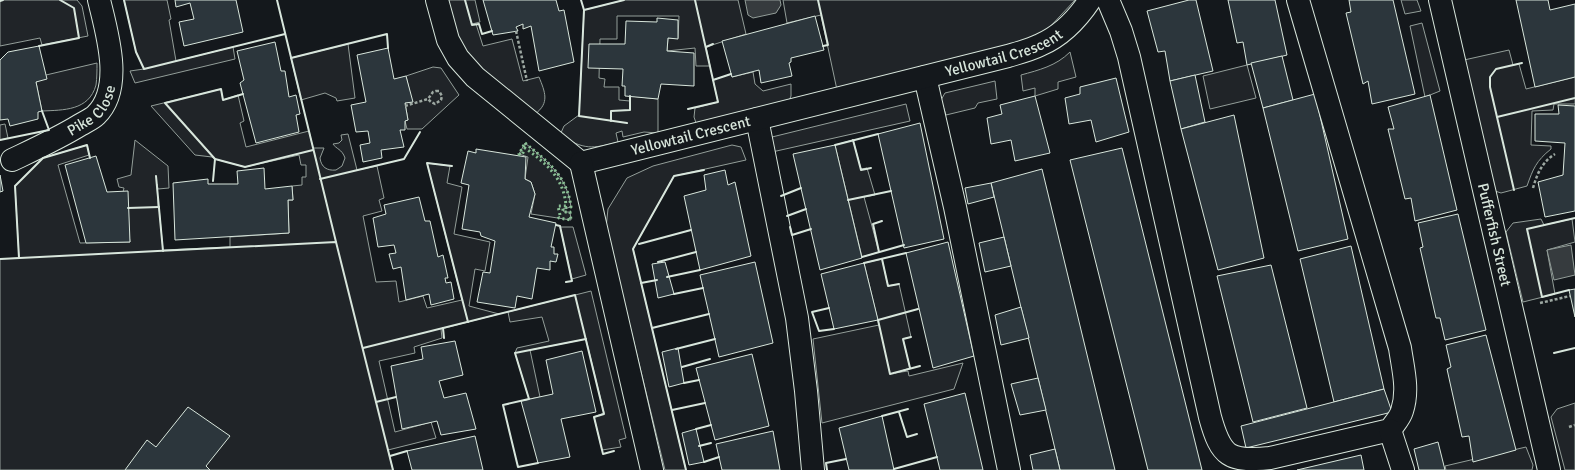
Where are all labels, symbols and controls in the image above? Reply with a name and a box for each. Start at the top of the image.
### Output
street label: Yellowtail Crescent [943,25,1066,80]
street label: Pike Close [64,84,119,140]
street label: Yellowtail Crescent [629,112,752,159]
street label: Pufferfish Street [1474,181,1515,288]

